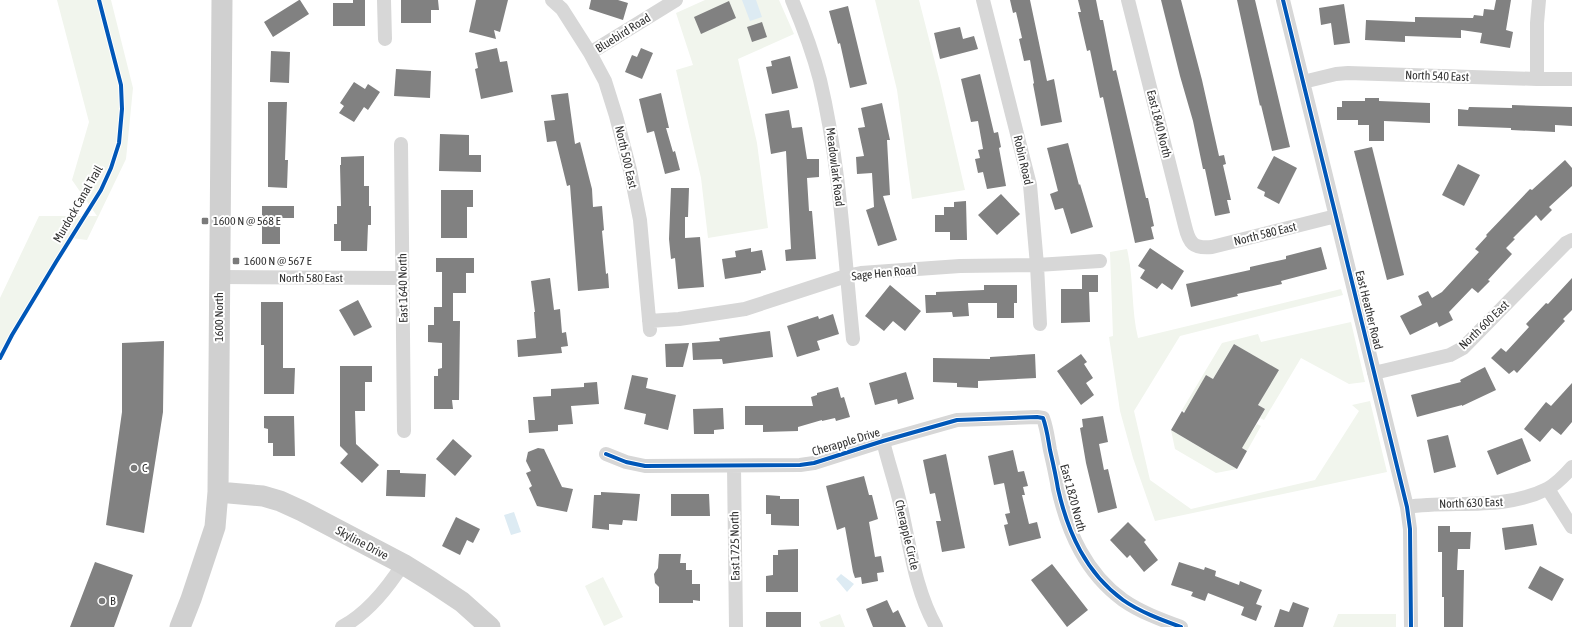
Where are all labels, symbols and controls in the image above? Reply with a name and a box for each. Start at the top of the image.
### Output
street label: Bluebird Road [593,11,653,55]
street label: North 540 East [1405,68,1470,84]
street label: East 1840 North [1144,89,1174,159]
street label: North 500 East [612,124,640,190]
street label: Meadowlark Road [823,127,847,207]
street label: Robin Road [1011,134,1035,186]
street label: Murdock Canal Trail [50,162,106,245]
place label: 1600 N @ 568 E [213,214,281,228]
marker: 1600 N @ 568 E [200,216,210,226]
street label: North 580 East [1232,219,1298,249]
street label: East 1640 North [395,253,411,323]
place label: 1600 N @ 567 E [244,254,312,268]
marker: 1600 N @ 567 E [231,256,241,266]
street label: Sage Hen Road [851,263,917,283]
street label: East Heather Road [1352,269,1386,351]
street label: North 580 East [279,271,344,285]
street label: 1600 North [212,292,226,342]
street label: North 600 East [1456,297,1512,352]
street label: Cherapple Drive [810,425,882,459]
place label: C [142,461,148,475]
marker: C [129,463,139,473]
street label: East 1820 North [1057,463,1089,533]
street label: North 630 East [1439,495,1504,511]
street label: Cherapple Circle [892,498,922,572]
street label: East 1725 North [727,511,743,581]
street label: Skyline Drive [333,523,391,563]
place label: B [110,594,116,608]
marker: B [97,596,107,606]

